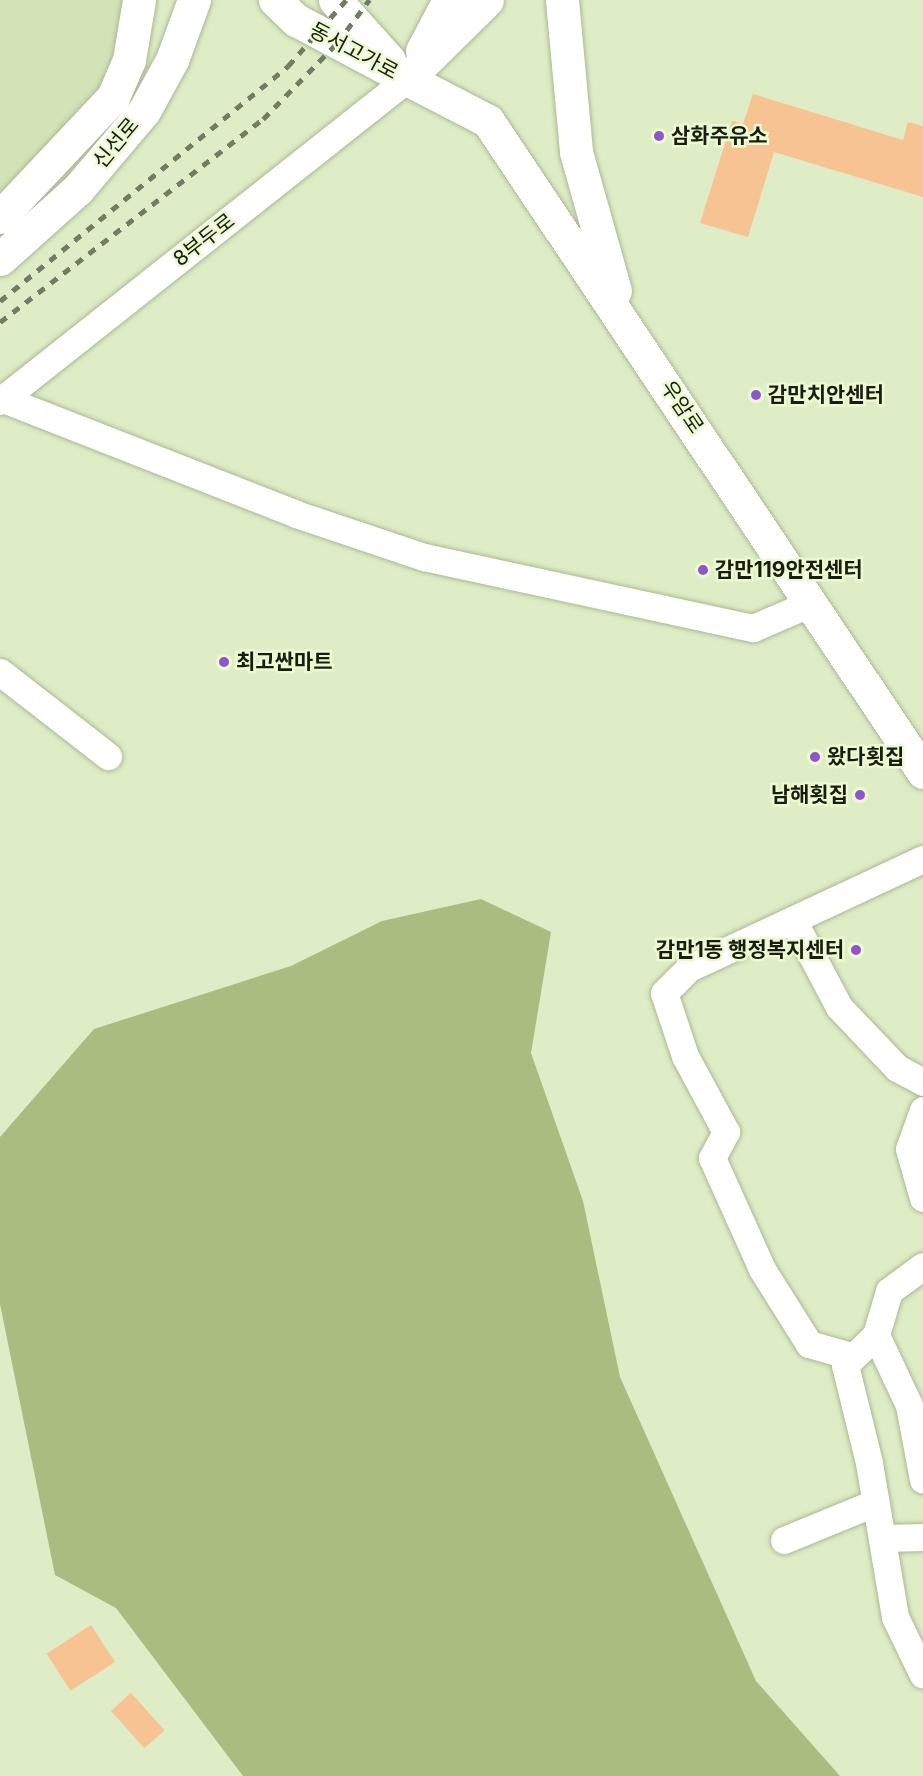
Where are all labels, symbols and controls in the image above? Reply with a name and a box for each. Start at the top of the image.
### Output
street label: 동서고가로 [305,17,403,85]
street label: 신선로 [88,113,144,173]
place label: 삼화주유소 [671,123,768,149]
marker: 삼화주유소 [652,129,666,143]
street label: 8부두로 [168,208,240,272]
street label: 우암로 [655,376,709,438]
place label: 감만치안센터 [768,382,884,408]
marker: 감만치안센터 [749,388,763,402]
place label: 감만119안전센터 [715,557,863,583]
marker: 감만119안전센터 [696,563,710,577]
place label: 최고싼마트 [236,649,333,675]
marker: 최고싼마트 [217,655,231,669]
place label: 왔다횟집 [827,744,904,770]
marker: 왔다횟집 [808,750,822,764]
place label: 남해횟집 [771,782,848,808]
marker: 남해횟집 [853,788,867,802]
place label: 감만1동 행정복지센터 [656,937,844,963]
marker: 감만1동 행정복지센터 [849,943,863,957]

